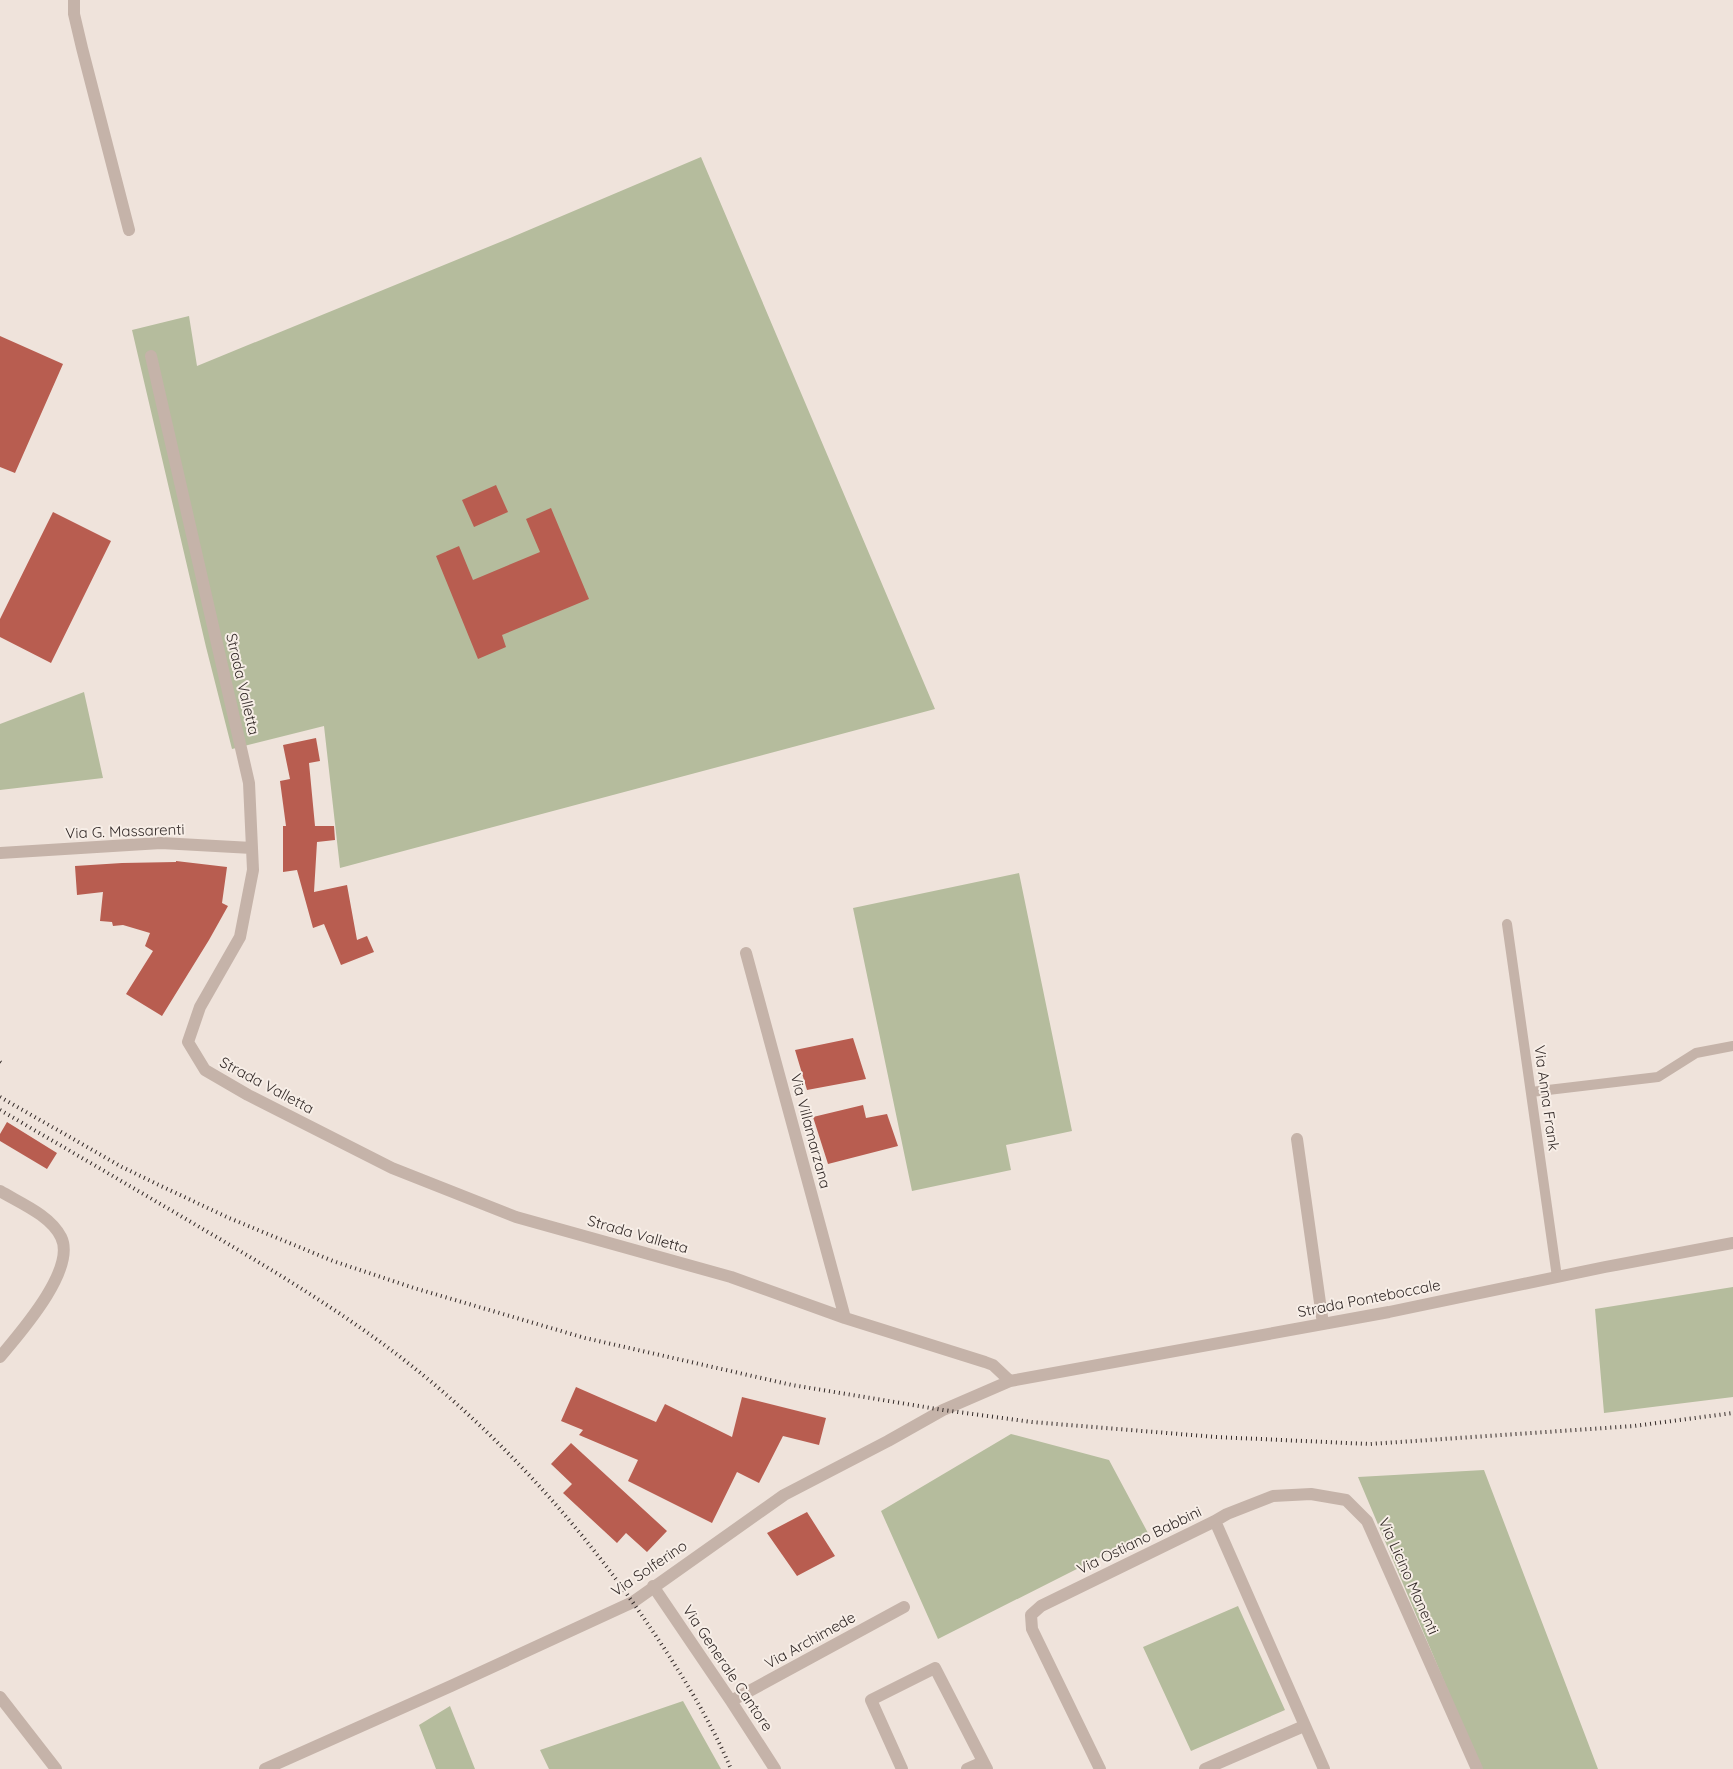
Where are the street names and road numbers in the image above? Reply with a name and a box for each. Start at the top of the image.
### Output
street label: Strada Valletta [222,631,264,737]
street label: Via G. Massarenti [65,819,185,843]
street label: Via Anna Frank [1530,1044,1564,1152]
street label: Strada Valletta [217,1052,317,1118]
street label: Via Villamarzana [787,1071,835,1191]
street label: Strada Valletta [585,1211,691,1257]
street label: Strada Ponteboccale [1296,1275,1442,1321]
street label: Via Ostiano Babbini [1074,1502,1204,1578]
street label: Via Licino Manenti [1375,1515,1443,1637]
street label: Via Solferino [607,1536,691,1600]
street label: Via Generale Cantore [679,1601,777,1735]
street label: Via Archimede [761,1607,859,1673]

